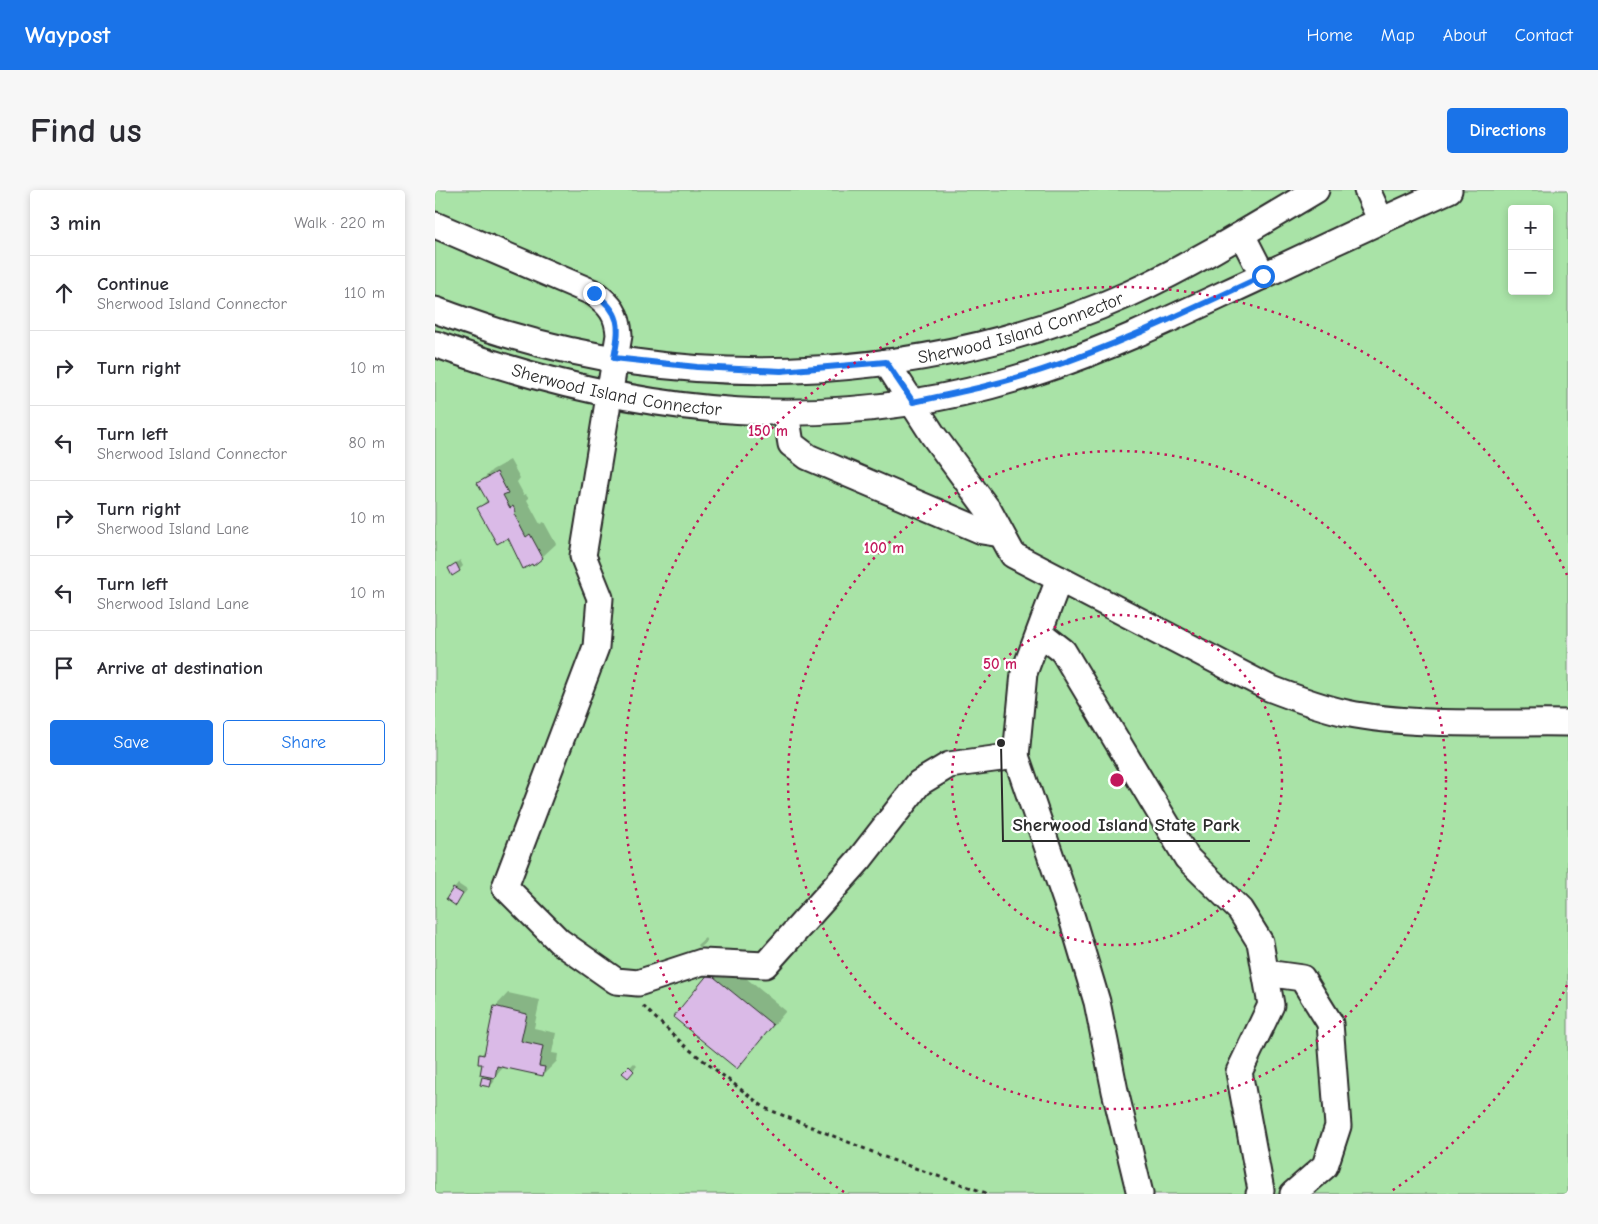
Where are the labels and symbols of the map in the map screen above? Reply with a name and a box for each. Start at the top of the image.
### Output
route start [1252,265,1275,288]
route end [583,282,606,305]
street label: Sherwood Island Connector [916,287,1128,368]
street label: Sherwood Island Connector [509,360,723,421]
text: 150 m [748,422,788,440]
text: 100 m [864,539,904,557]
text: 50 m [983,655,1017,673]
centre of rings [1108,771,1126,789]
callout: Sherwood Island State Park [1003,807,1250,841]
text: Sherwood Island State Park [1012,814,1240,836]

